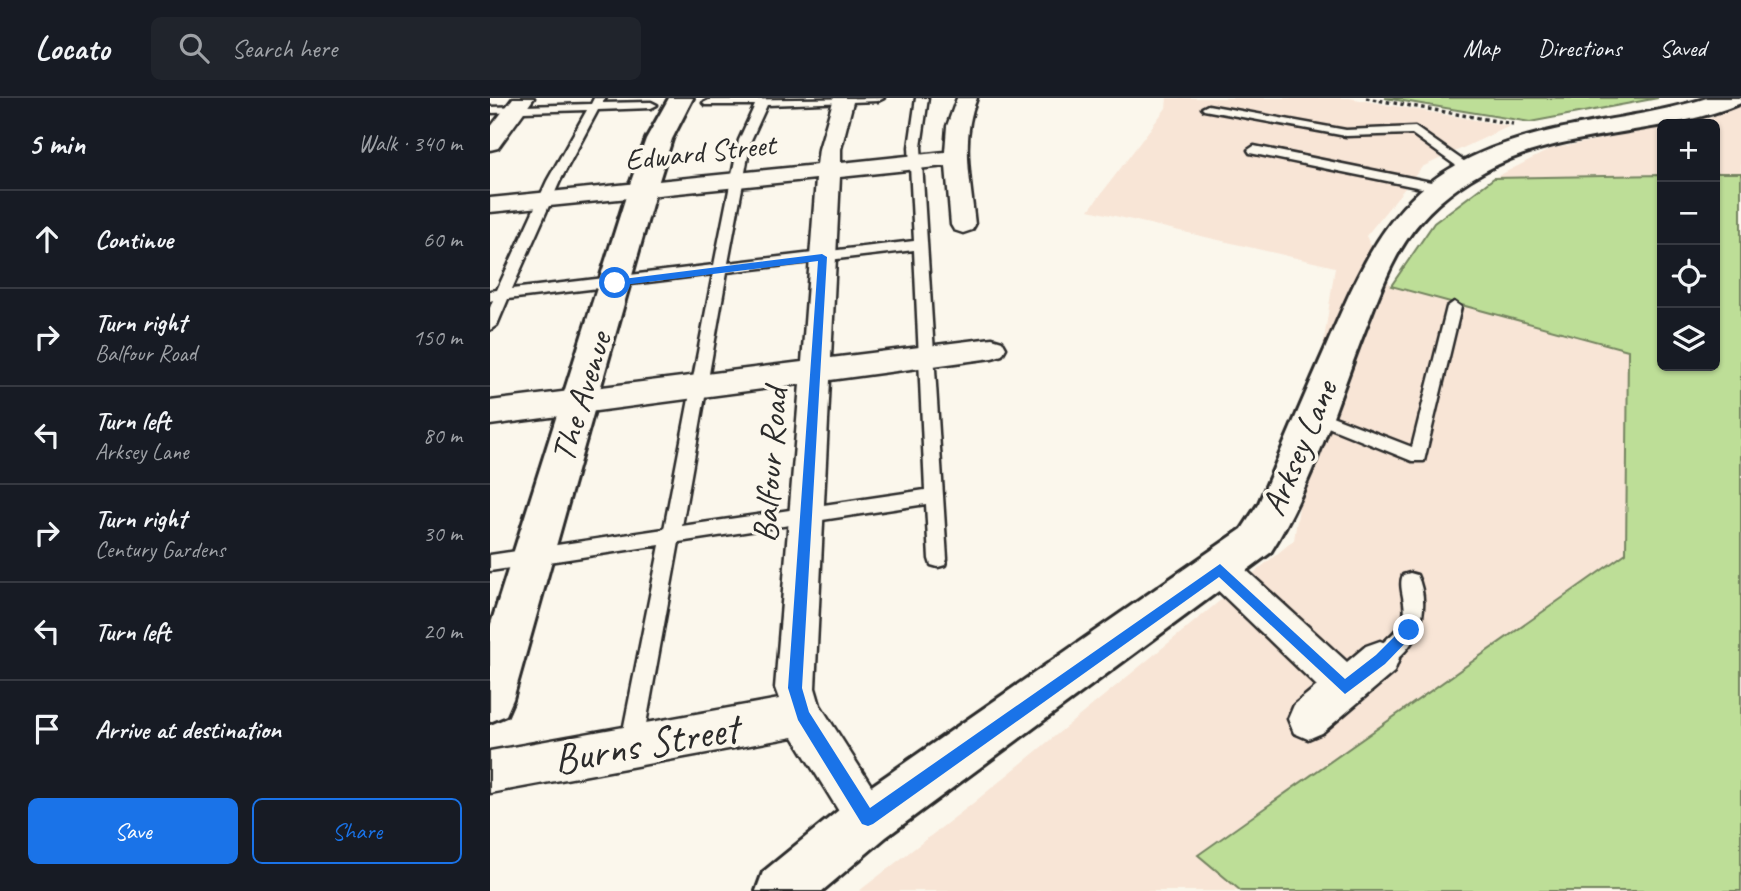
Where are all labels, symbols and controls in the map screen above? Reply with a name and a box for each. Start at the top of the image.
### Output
search box [151,17,641,80]
text: Locato [35,27,109,69]
icon: search [175,29,213,67]
text: Search here [231,32,337,65]
text: Map [1463,33,1500,63]
text: Directions [1538,33,1621,63]
text: Saved [1659,33,1706,63]
map controls [1657,119,1720,371]
button: + [1657,119,1720,182]
text: 5 min [28,125,85,163]
street label: Edward Street [623,125,780,179]
text: Walk · 340 m [358,129,462,158]
button: − [1657,182,1720,245]
icon: ahead [28,220,66,258]
text: Continue [95,223,173,256]
text: 60 m [423,225,462,254]
button: locate [1657,245,1720,308]
route start [599,267,630,298]
text: Turn right [95,306,186,339]
button: layers [1657,308,1720,371]
icon: right [28,318,66,356]
text: 150 m [413,323,462,352]
street label: The Avenue [540,324,623,467]
text: Balfour Road [95,339,197,368]
street label: Arksey Lane [1250,371,1349,522]
street label: Balfour Road [742,381,798,544]
text: Turn left [95,404,170,437]
icon: left [28,416,66,454]
text: 80 m [423,421,462,450]
text: Arksey Lane [95,437,189,466]
text: Turn right [95,502,186,535]
icon: right [28,514,66,552]
text: 30 m [423,519,462,548]
text: Century Gardens [95,535,225,564]
icon: left [28,612,66,650]
route end [1393,614,1424,645]
text: Turn left [95,615,170,648]
text: 20 m [423,617,462,646]
street label: Burns Street [550,701,747,786]
icon: arrive [28,710,66,748]
text: Arrive at destination [95,713,281,746]
button: Save [28,798,238,864]
button: Share [252,798,462,864]

